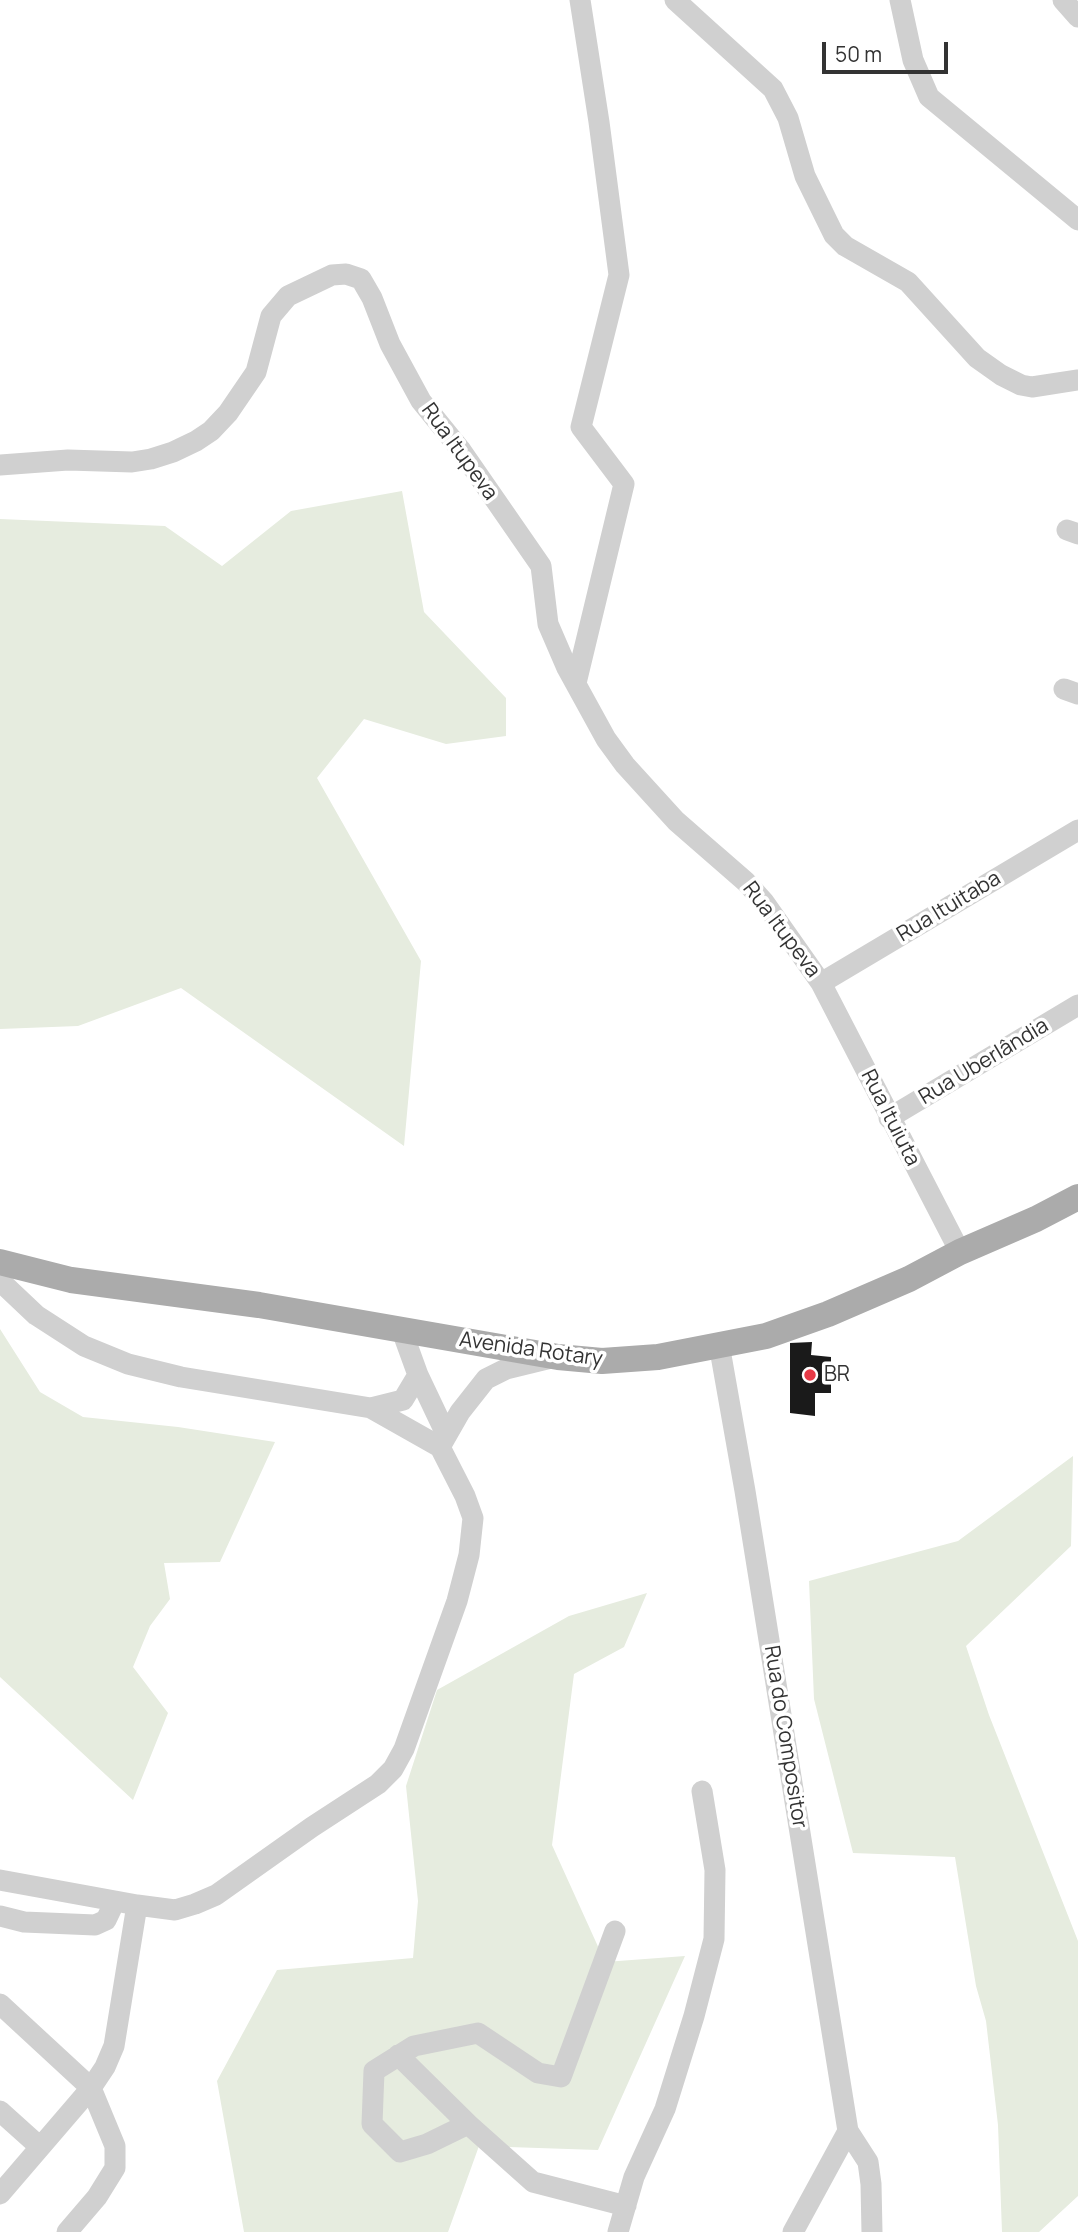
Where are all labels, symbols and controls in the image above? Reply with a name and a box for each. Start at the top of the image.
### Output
scale bar [826,28,952,72]
text: 50 m [835,40,882,68]
street label: Rua Itupeva [415,399,503,505]
street label: Rua Ituitaba [893,866,1005,948]
street label: Rua Itupeva [737,877,825,983]
street label: Rua Uberlândia [915,1013,1053,1111]
street label: Rua Ituiuta [855,1066,925,1170]
street label: Avenida Rotary [458,1327,604,1373]
place label: BR [824,1362,850,1388]
marker: BR [802,1367,818,1383]
street label: Rua do Compositor [758,1644,812,1830]

